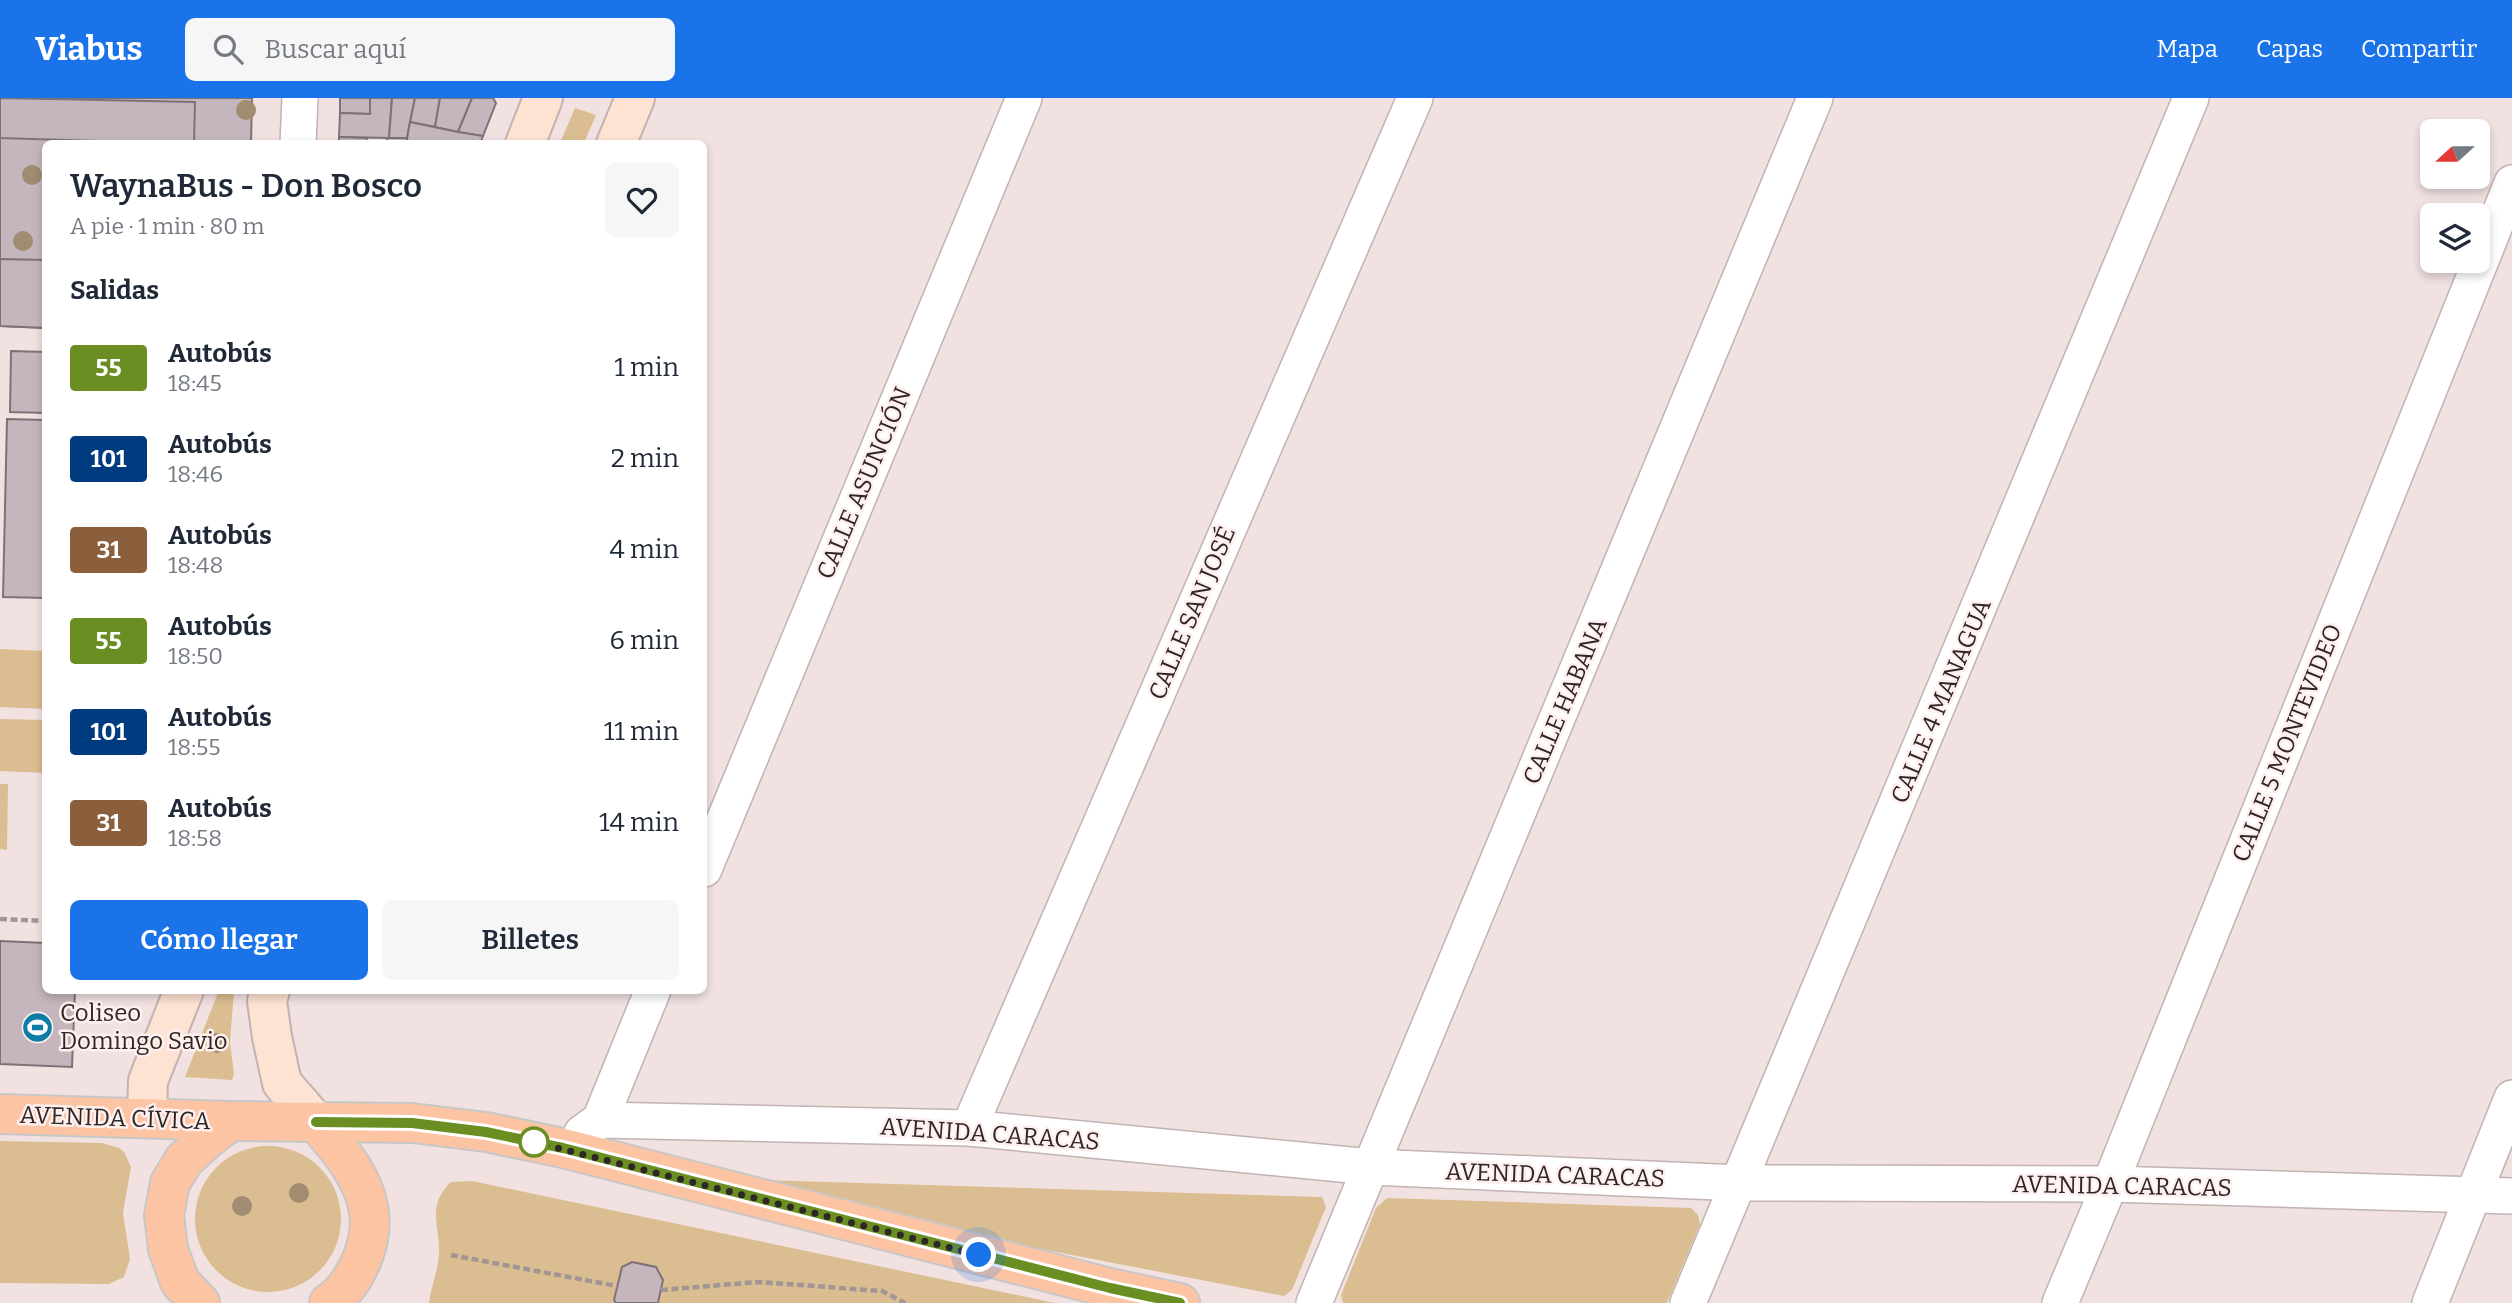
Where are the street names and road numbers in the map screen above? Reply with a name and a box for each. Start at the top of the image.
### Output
street label: CALLE ASUNCIÓN [811,383,917,583]
street label: CALLE SAN JOSÉ [1142,522,1241,704]
street label: CALLE 4 MANAGUA [1885,595,1997,807]
street label: CALLE HABANA [1517,614,1613,788]
street label: CALLE 5 MONTEVIDEO [2226,620,2348,866]
street label: AVENIDA CÍVICA [19,1100,211,1135]
street label: AVENIDA CARACAS [879,1112,1101,1156]
street label: AVENIDA CARACAS [1445,1157,1665,1193]
street label: AVENIDA CARACAS [2012,1170,2232,1202]

